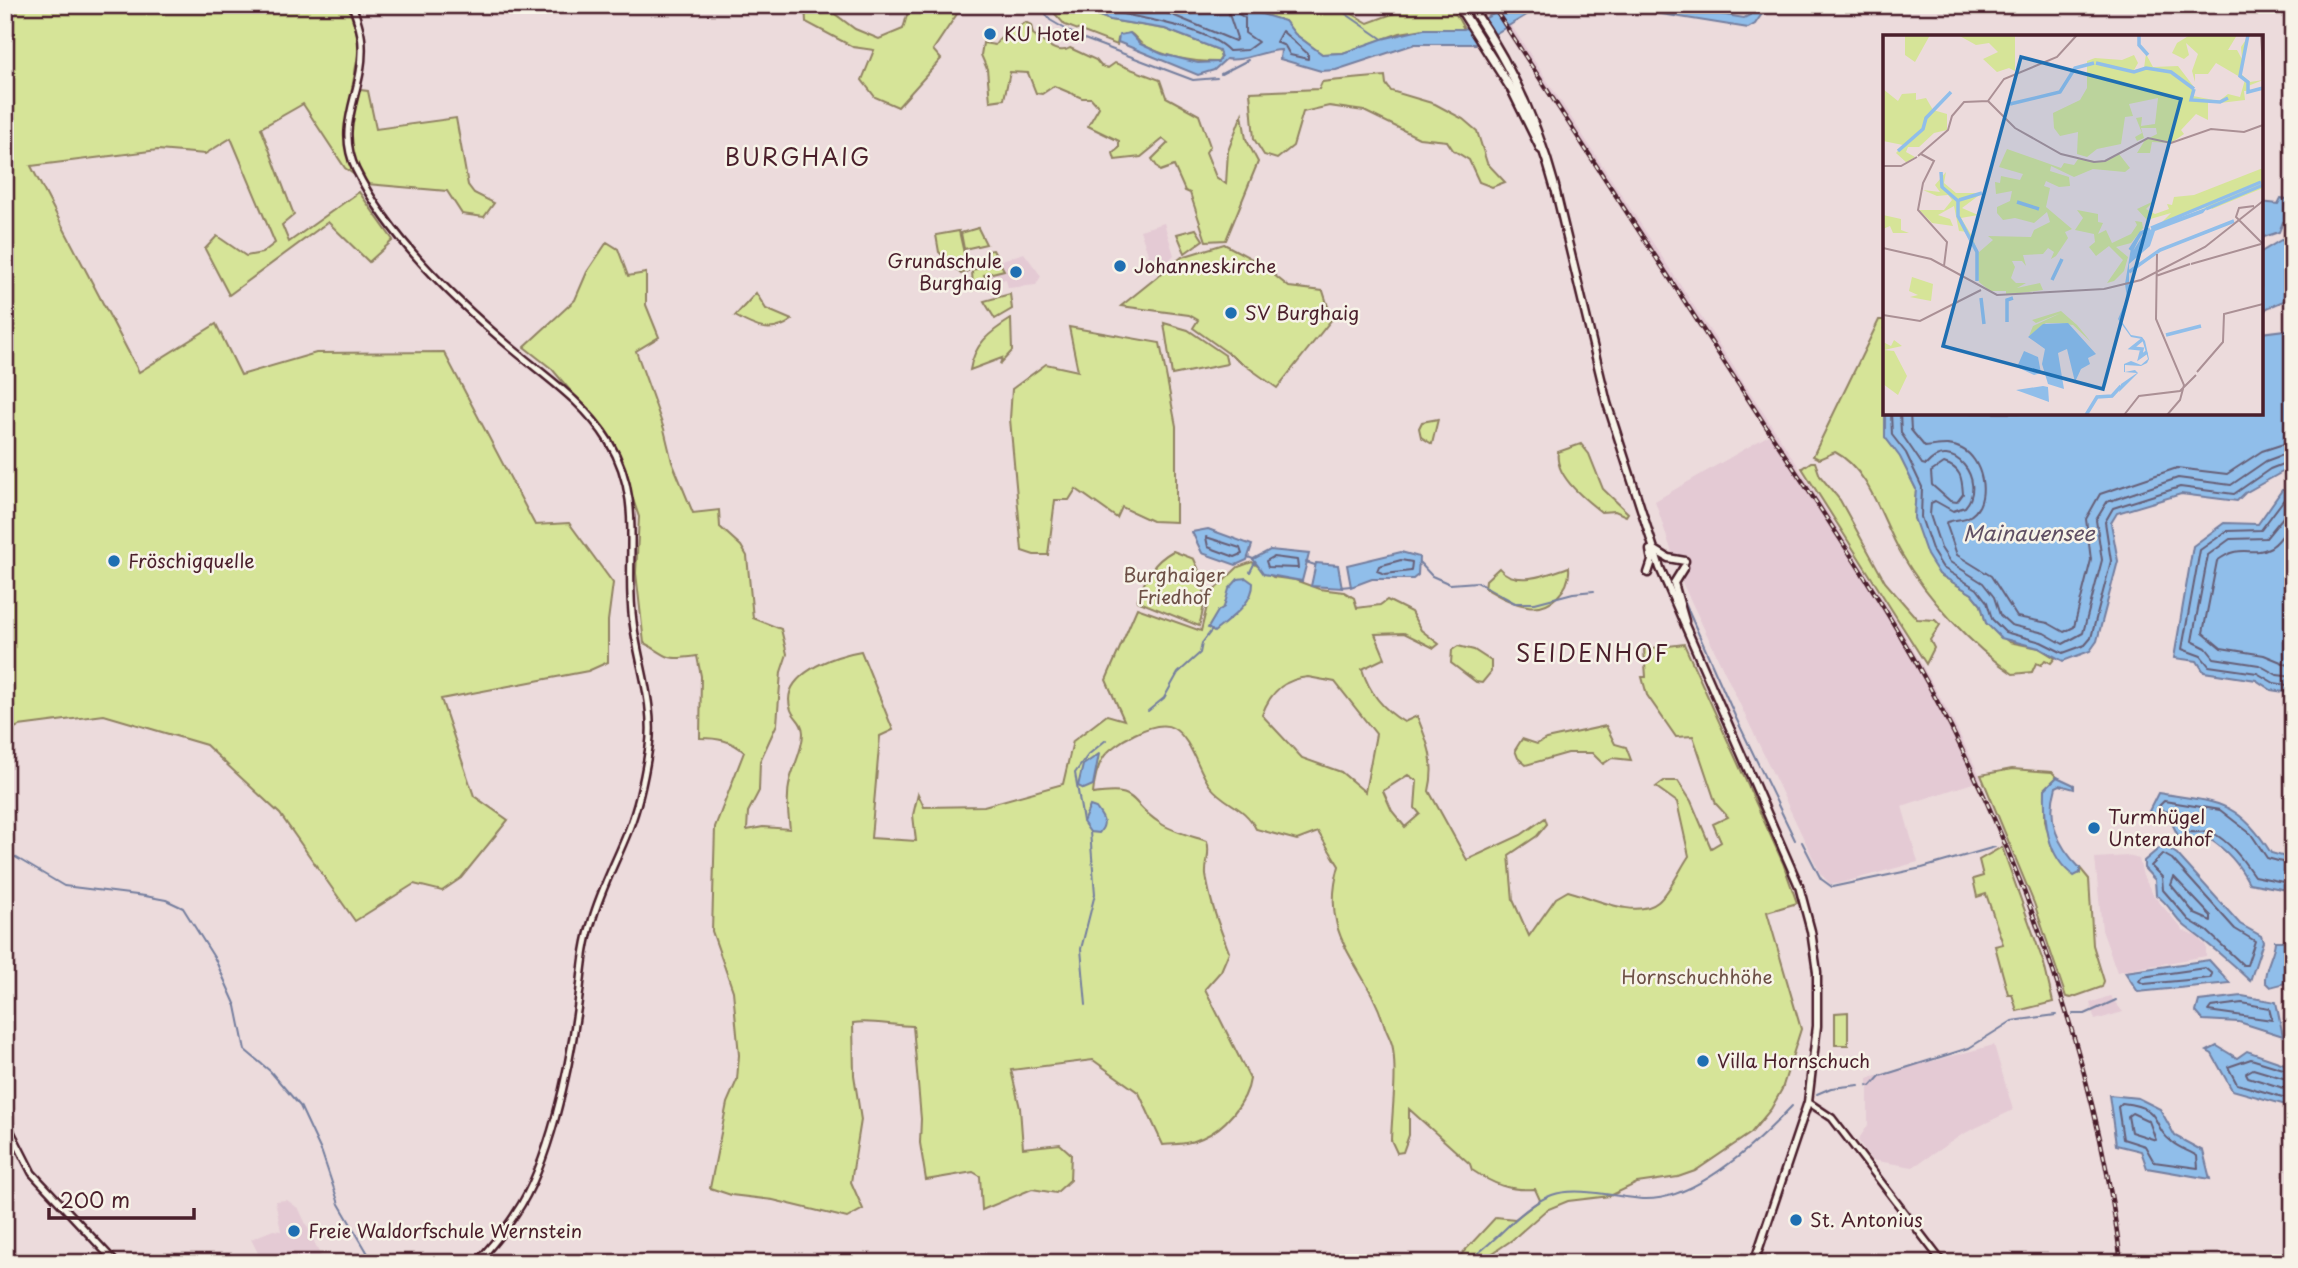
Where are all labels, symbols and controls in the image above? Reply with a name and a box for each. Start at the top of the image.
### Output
place label: KU Hotel [1004,19,1085,47]
marker: KU Hotel [982,26,998,42]
inset map [1883,35,2263,415]
district label: BURGHAIG [725,139,871,174]
place label: Grundschule Burghaig [887,246,1002,296]
place label: Johanneskirche [1134,251,1276,279]
marker: Johanneskirche [1112,258,1128,274]
marker: Grundschule Burghaig [1008,264,1024,280]
place label: SV Burghaig [1245,298,1359,326]
marker: SV Burghaig [1223,305,1239,321]
water label: Mainauensee [1963,516,2096,548]
place label: Fröschigquelle [128,546,255,574]
marker: Fröschigquelle [106,553,122,569]
park label: Burghaiger Friedhof [1123,560,1225,610]
district label: SEIDENHOF [1516,635,1670,670]
place label: Turmhügel Unterauhof [2108,802,2213,852]
marker: Turmhügel Unterauhof [2086,820,2102,836]
park label: Hornschuchhöhe [1621,962,1773,990]
place label: Villa Hornschuch [1717,1046,1870,1074]
marker: Villa Hornschuch [1695,1053,1711,1069]
scale bar [49,1177,194,1221]
text: 200 m [60,1183,130,1215]
place label: St. Antonius [1810,1205,1923,1233]
marker: St. Antonius [1788,1212,1804,1228]
place label: Freie Waldorfschule Wernstein [308,1216,582,1244]
marker: Freie Waldorfschule Wernstein [286,1223,302,1239]

